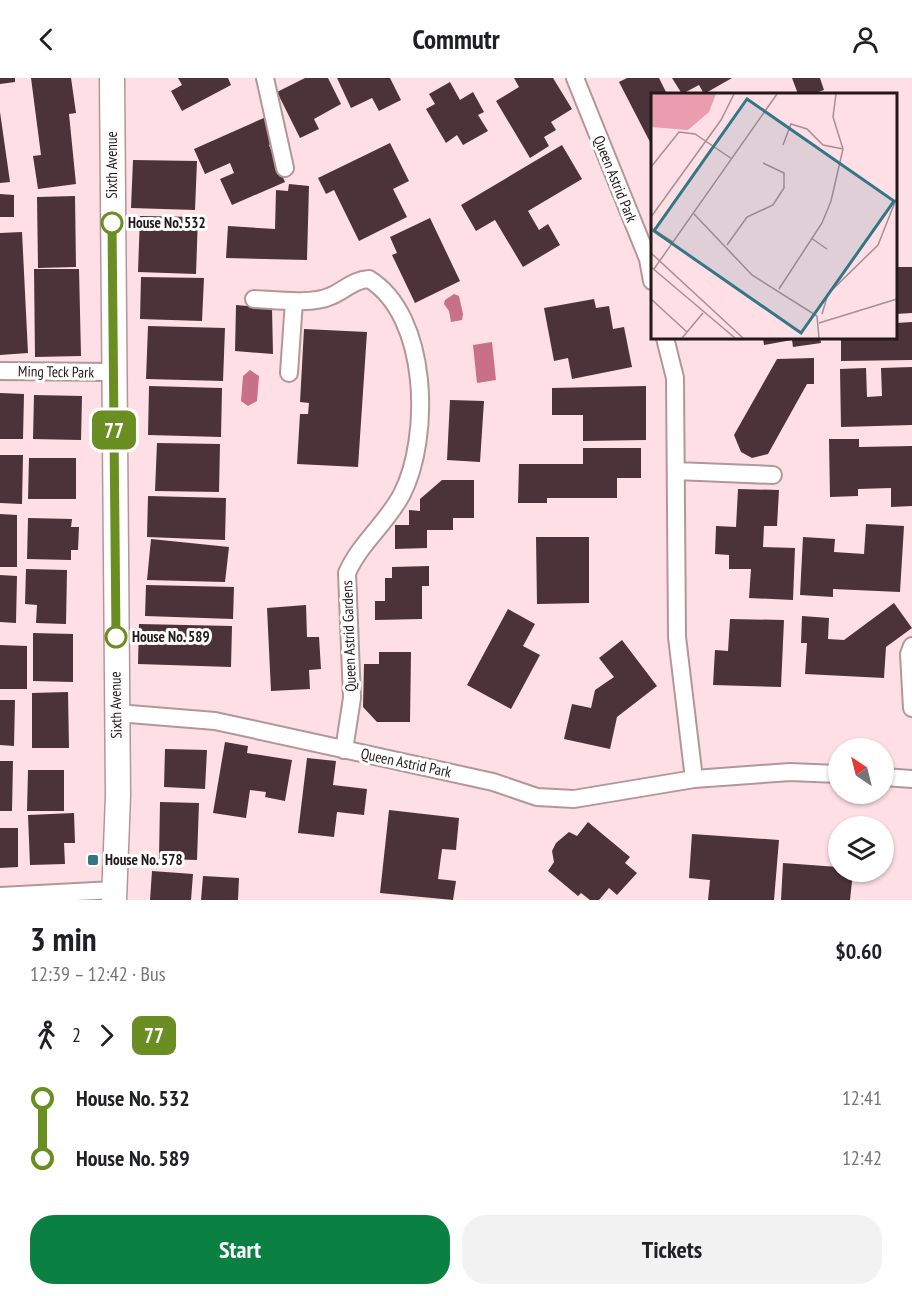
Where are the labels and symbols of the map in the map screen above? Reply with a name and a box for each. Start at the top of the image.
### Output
inset map [651,93,897,339]
street label: Sixth Avenue [102,131,121,199]
street label: Queen Astrid Park [589,133,642,225]
marker: House No. 532 [101,212,123,234]
place label: House No. 532 [128,213,206,232]
street label: Ming Teck Park [18,361,94,382]
line badge: 77 [87,410,141,450]
street label: Queen Astrid Gardens [337,580,360,692]
marker: House No. 589 [105,626,127,648]
place label: House No. 589 [132,627,210,646]
street label: Sixth Avenue [105,671,126,739]
north arrow [828,738,894,804]
street label: Queen Astrid Park [359,744,453,781]
place label: House No. 578 [105,850,183,869]
marker: House No. 578 [86,853,100,867]

